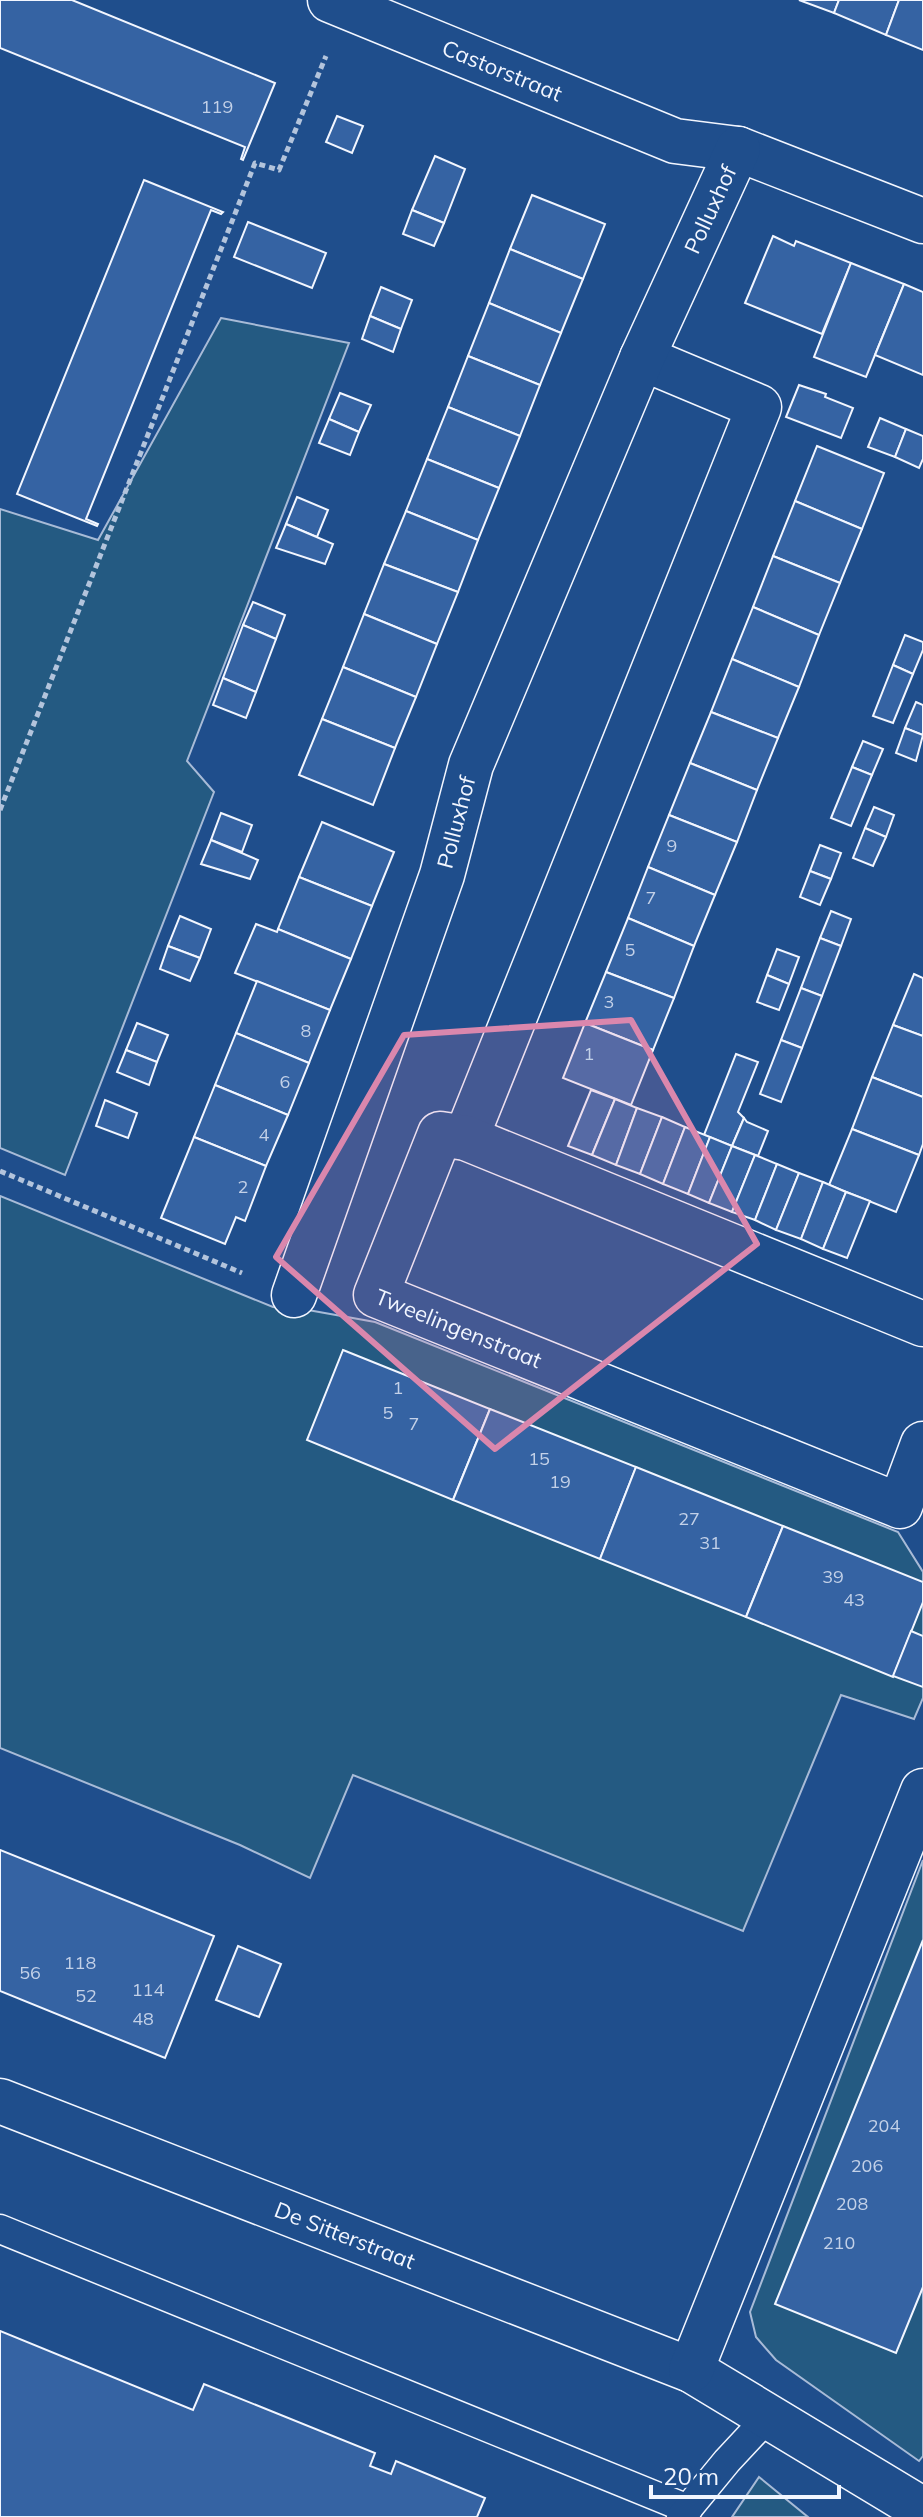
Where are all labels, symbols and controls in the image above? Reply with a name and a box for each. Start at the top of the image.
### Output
street label: Castorstraat [438,33,567,108]
house number: 119 [201,95,233,118]
street label: Polluxhof [678,160,743,258]
street label: Polluxhof [430,772,482,871]
house number: 9 [667,834,677,857]
house number: 7 [646,886,656,909]
house number: 5 [625,938,636,961]
house number: 3 [604,990,614,1013]
house number: 8 [301,1019,311,1042]
house number: 1 [584,1042,594,1065]
house number: 6 [280,1070,290,1093]
house number: 4 [259,1123,270,1146]
house number: 2 [238,1175,248,1198]
street label: Tweelingenstraat [371,1282,546,1374]
house number: 1 [393,1376,403,1399]
house number: 5 [383,1401,394,1424]
house number: 7 [409,1412,419,1435]
house number: 15 [528,1447,550,1470]
house number: 19 [549,1470,571,1493]
house number: 27 [678,1507,700,1530]
house number: 31 [699,1531,721,1554]
house number: 39 [822,1565,844,1588]
house number: 43 [843,1588,865,1611]
house number: 118 [64,1951,96,1974]
house number: 56 [19,1961,41,1984]
house number: 114 [132,1978,164,2001]
house number: 52 [75,1984,97,2007]
house number: 48 [132,2007,154,2030]
house number: 204 [868,2114,900,2137]
house number: 206 [851,2154,883,2177]
house number: 208 [836,2192,868,2215]
street label: De Sitterstraat [271,2195,419,2275]
house number: 210 [823,2231,855,2254]
scale bar [651,2449,839,2499]
text: 20 m [663,2461,719,2491]

